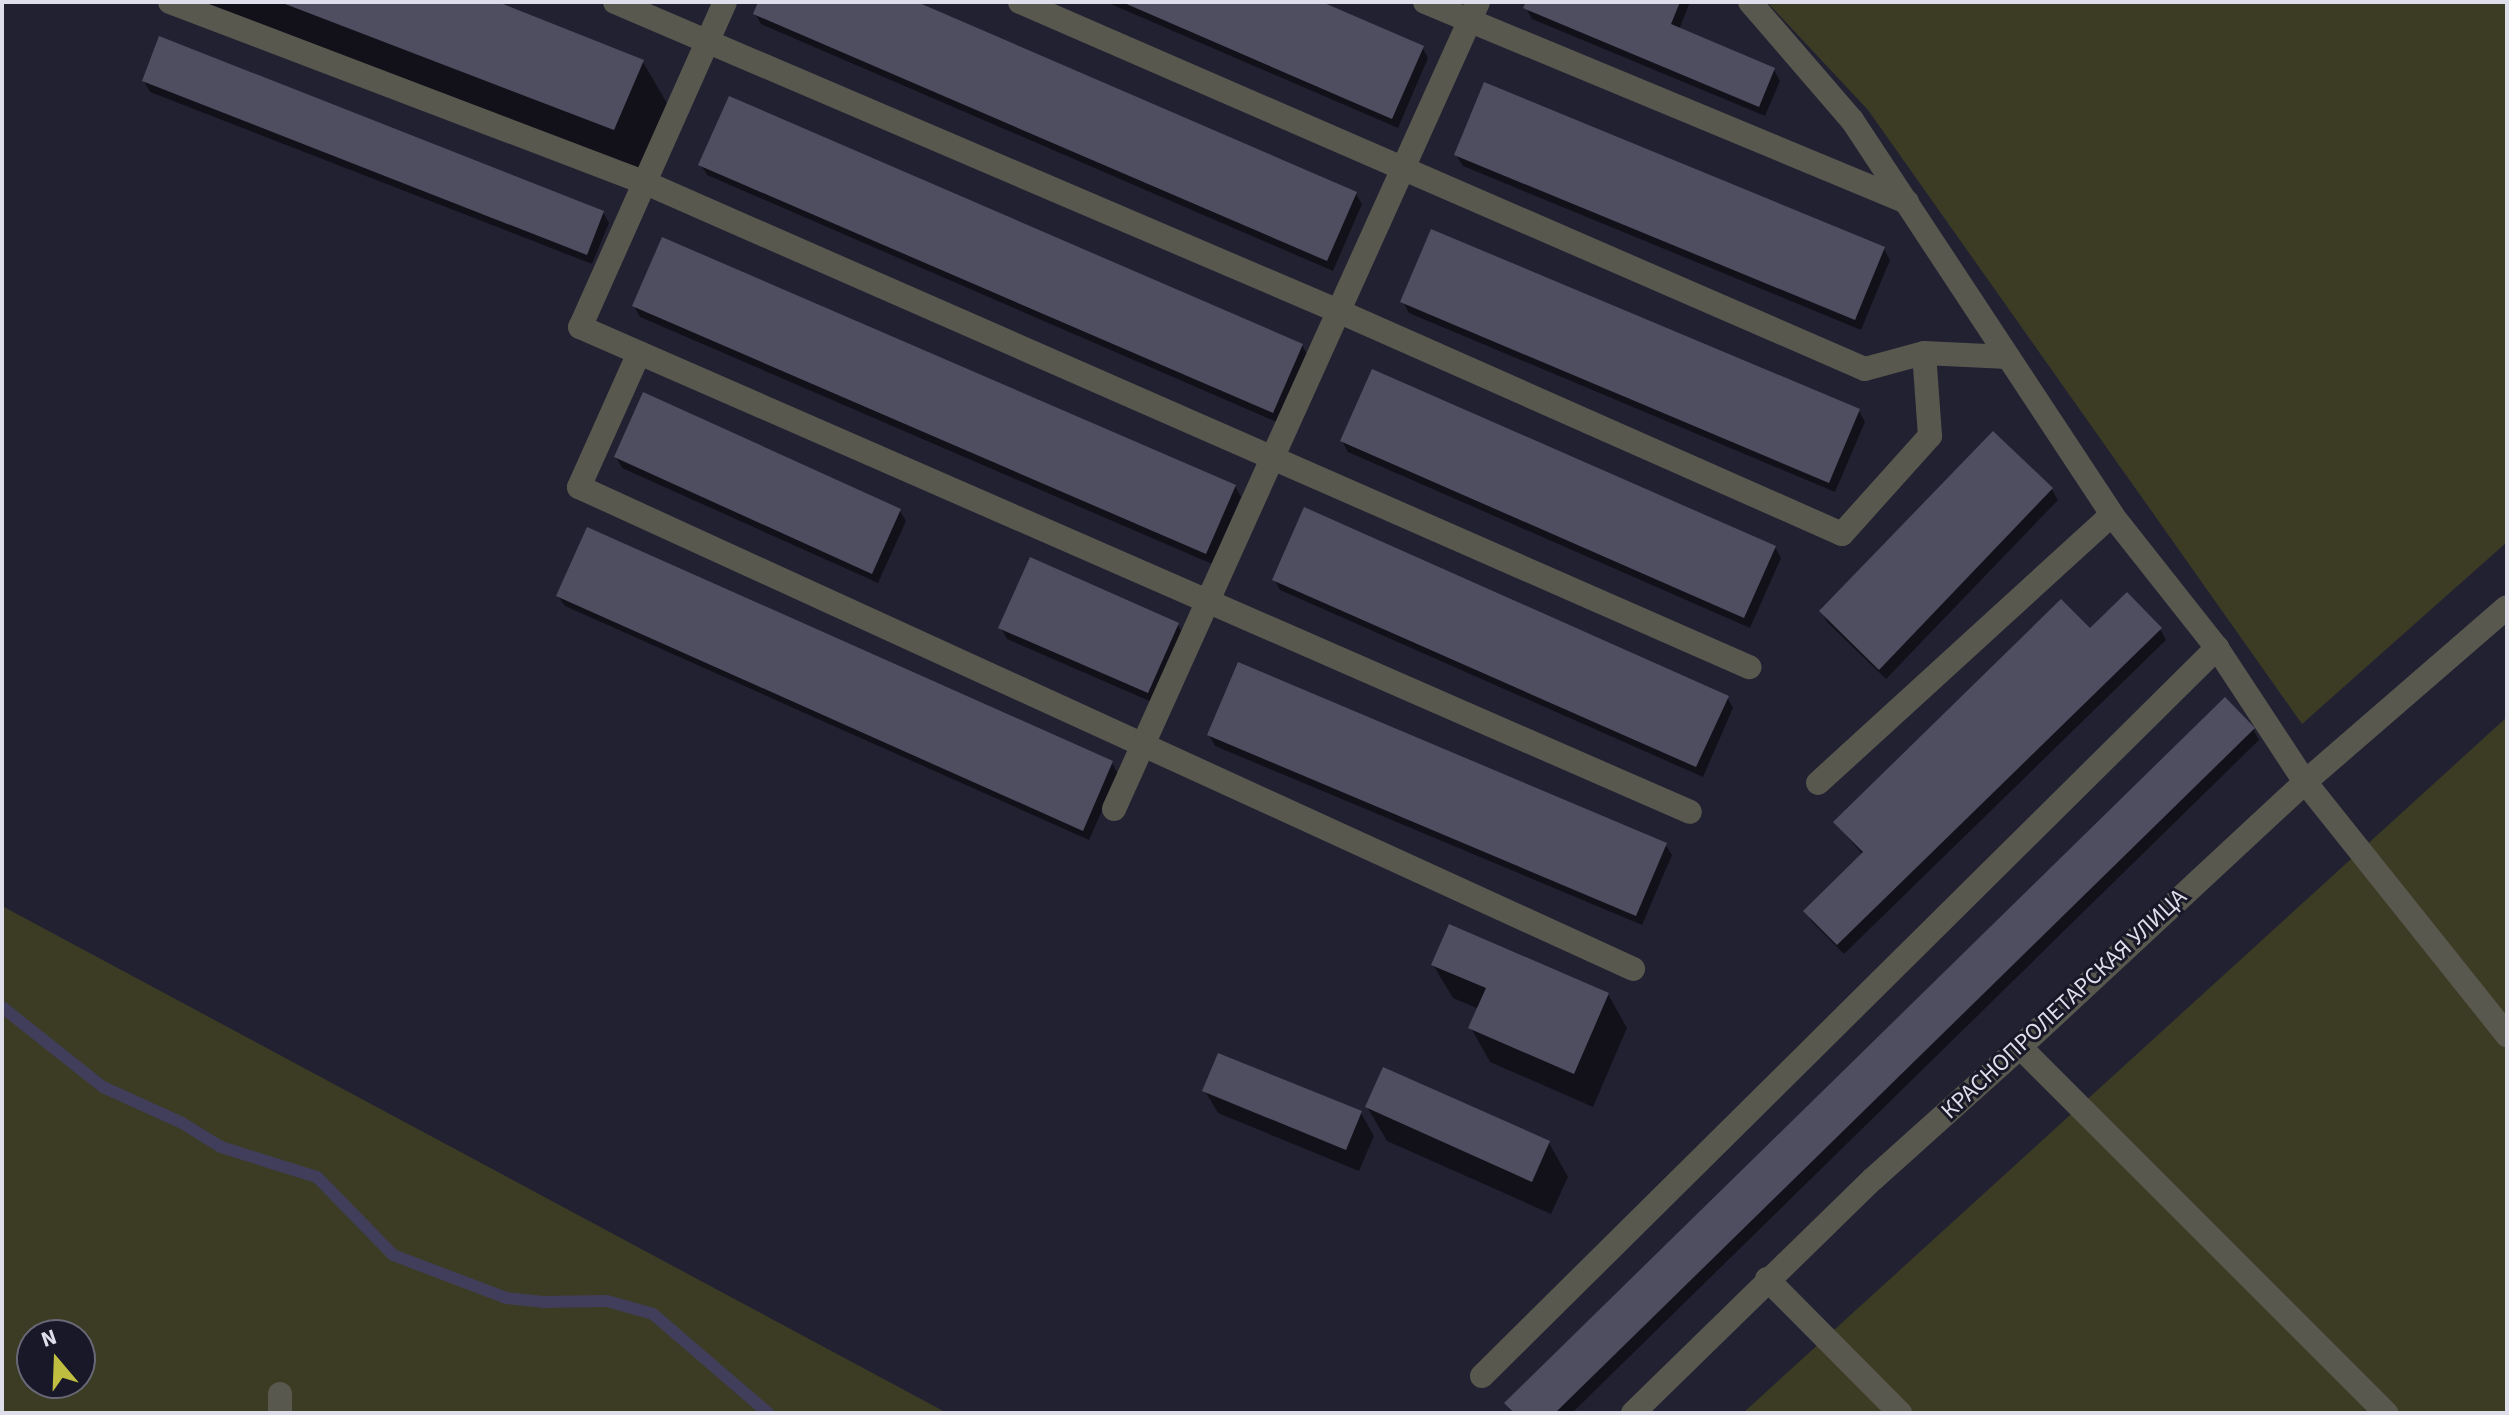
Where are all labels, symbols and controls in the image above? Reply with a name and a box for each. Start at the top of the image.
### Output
street label: КРАСНОПРОЛЕТАРСКАЯ УЛИЦА [1935,883,2193,1125]
north arrow [16,1319,96,1399]
text: N [37,1321,61,1356]

